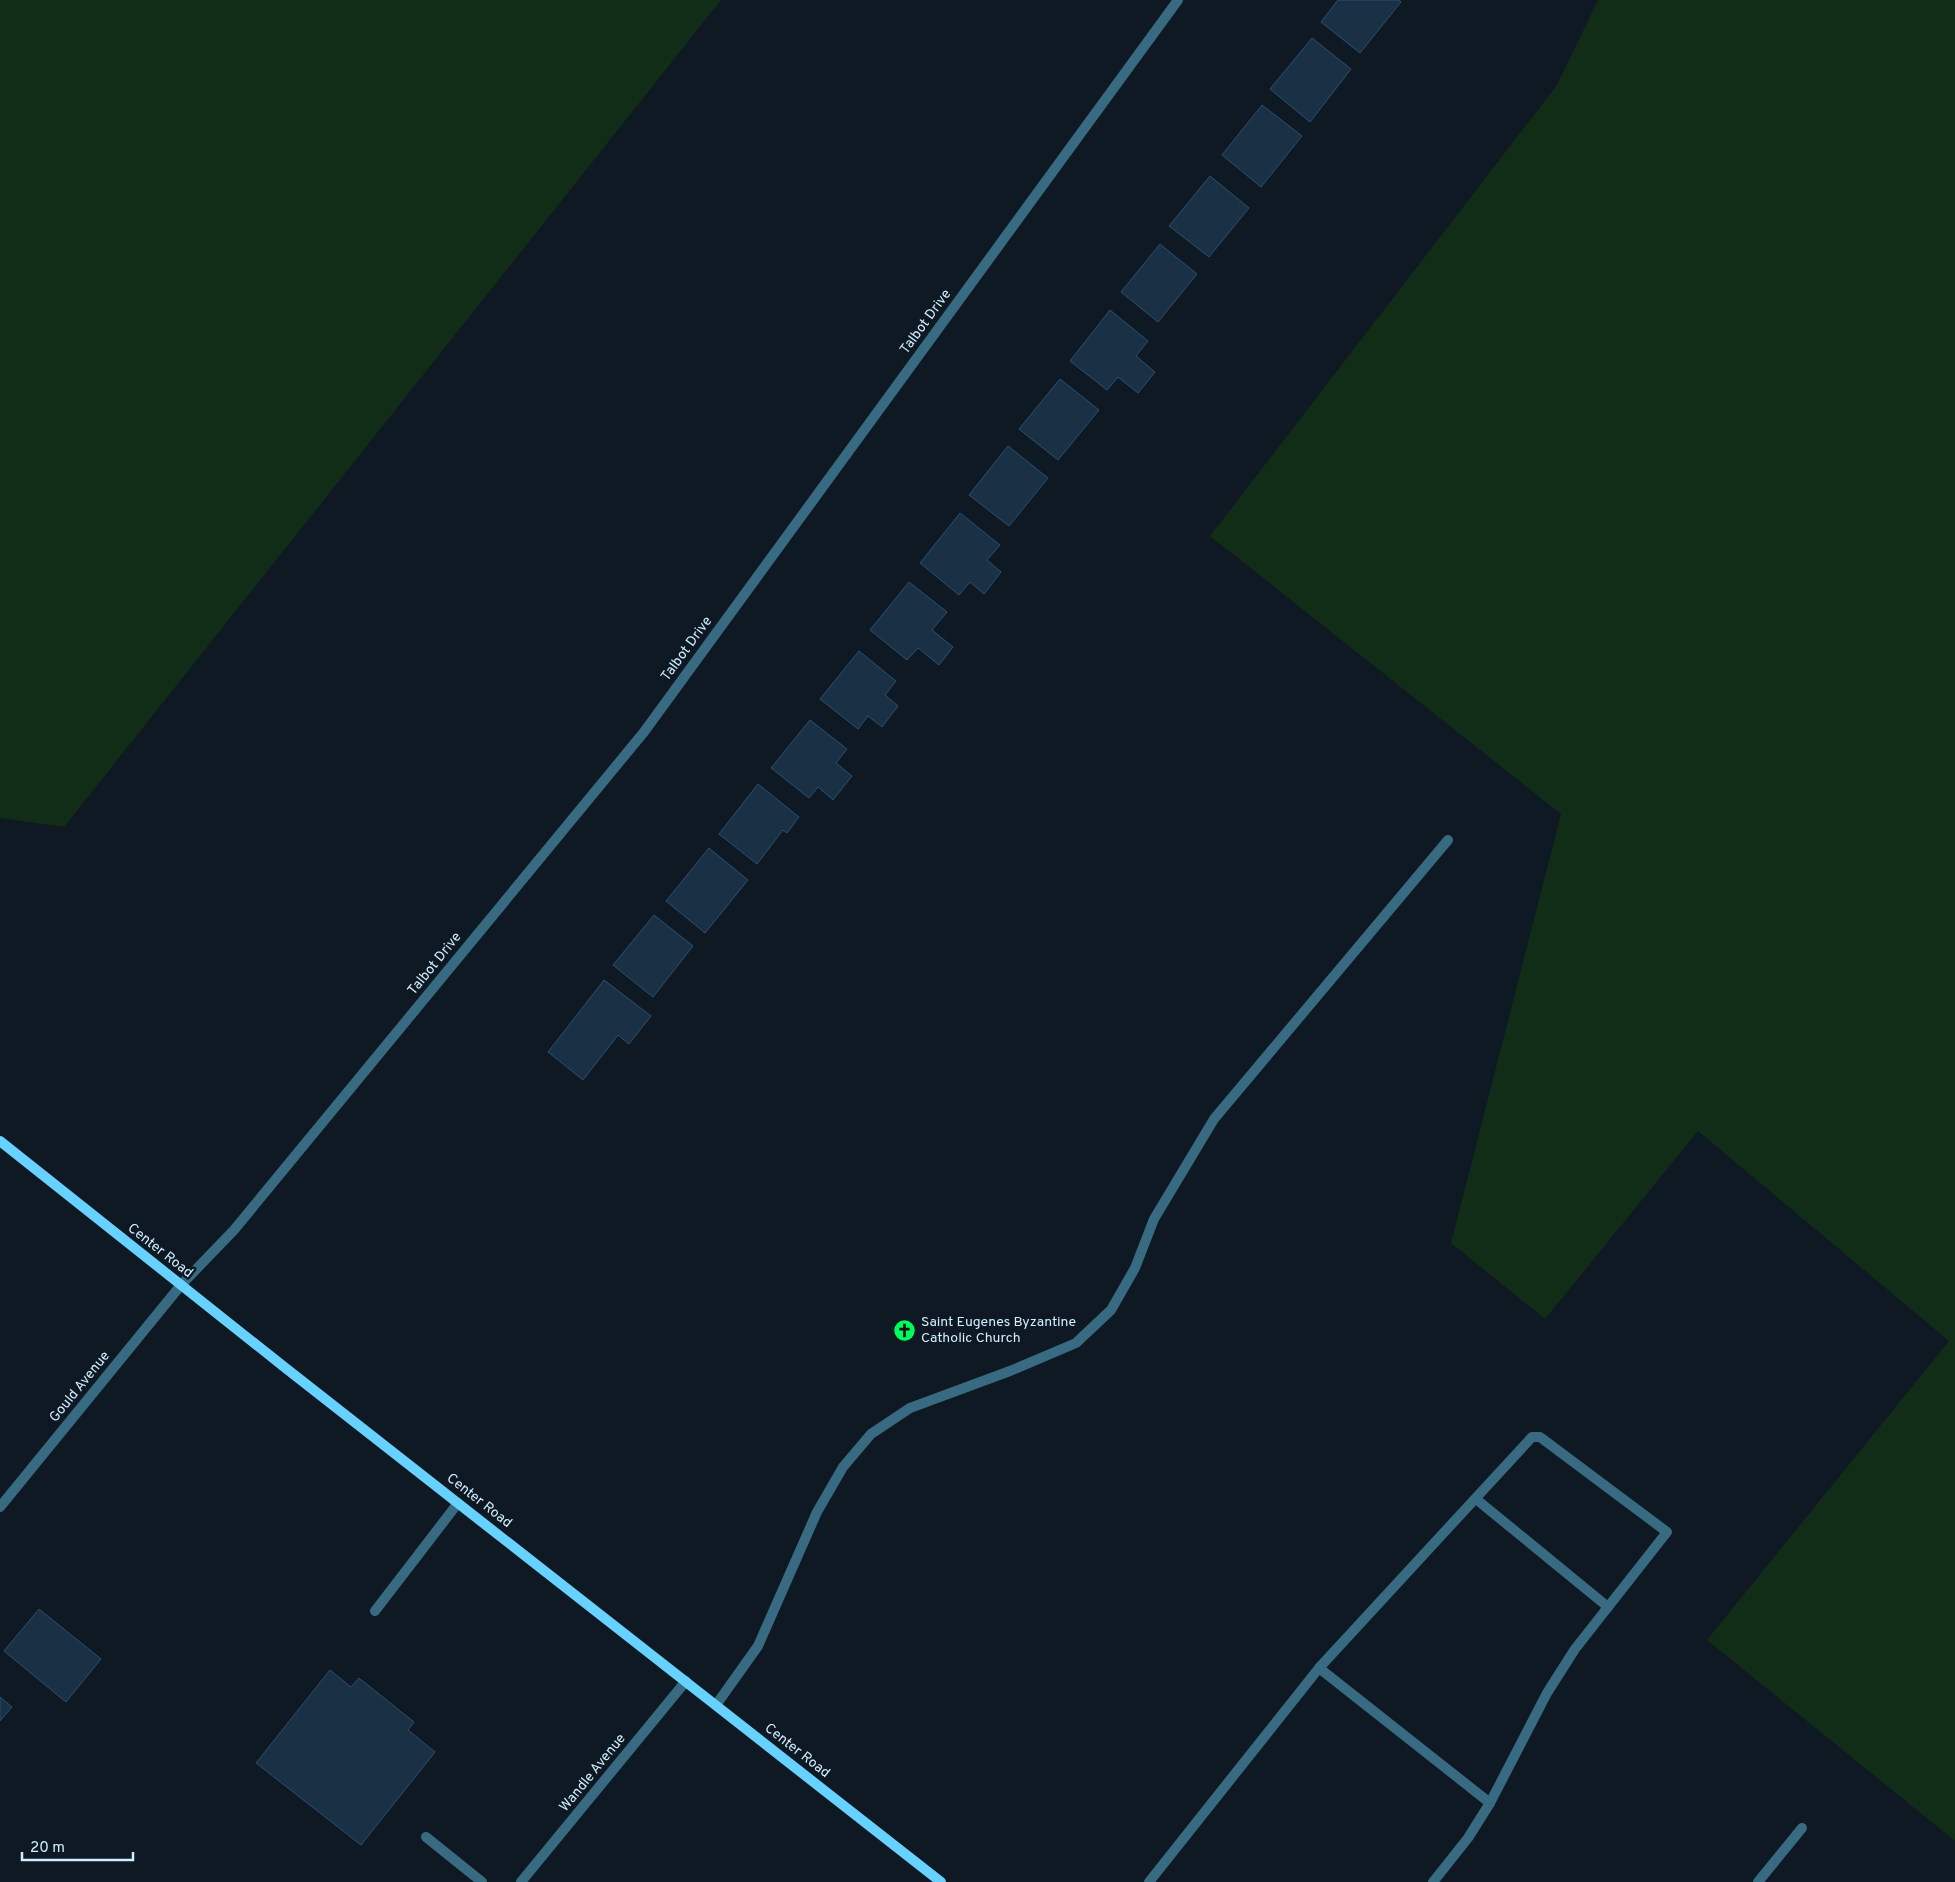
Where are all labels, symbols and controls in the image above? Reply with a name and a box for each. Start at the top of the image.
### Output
street label: Talbot Drive [897,286,955,358]
street label: Talbot Drive [658,613,716,685]
street label: Talbot Drive [405,929,465,999]
street label: Center Road [124,1220,196,1282]
place label: Saint Eugenes Byzantine Catholic Church [921,1314,1076,1347]
church icon: Saint Eugenes Byzantine Catholic Church [893,1318,917,1342]
street label: Gould Avenue [46,1348,114,1426]
street label: Center Road [443,1470,515,1532]
street label: Center Road [761,1720,833,1782]
street label: Wandle Avenue [556,1730,630,1816]
scale bar [22,1830,134,1862]
text: 20 m [30,1839,65,1858]

